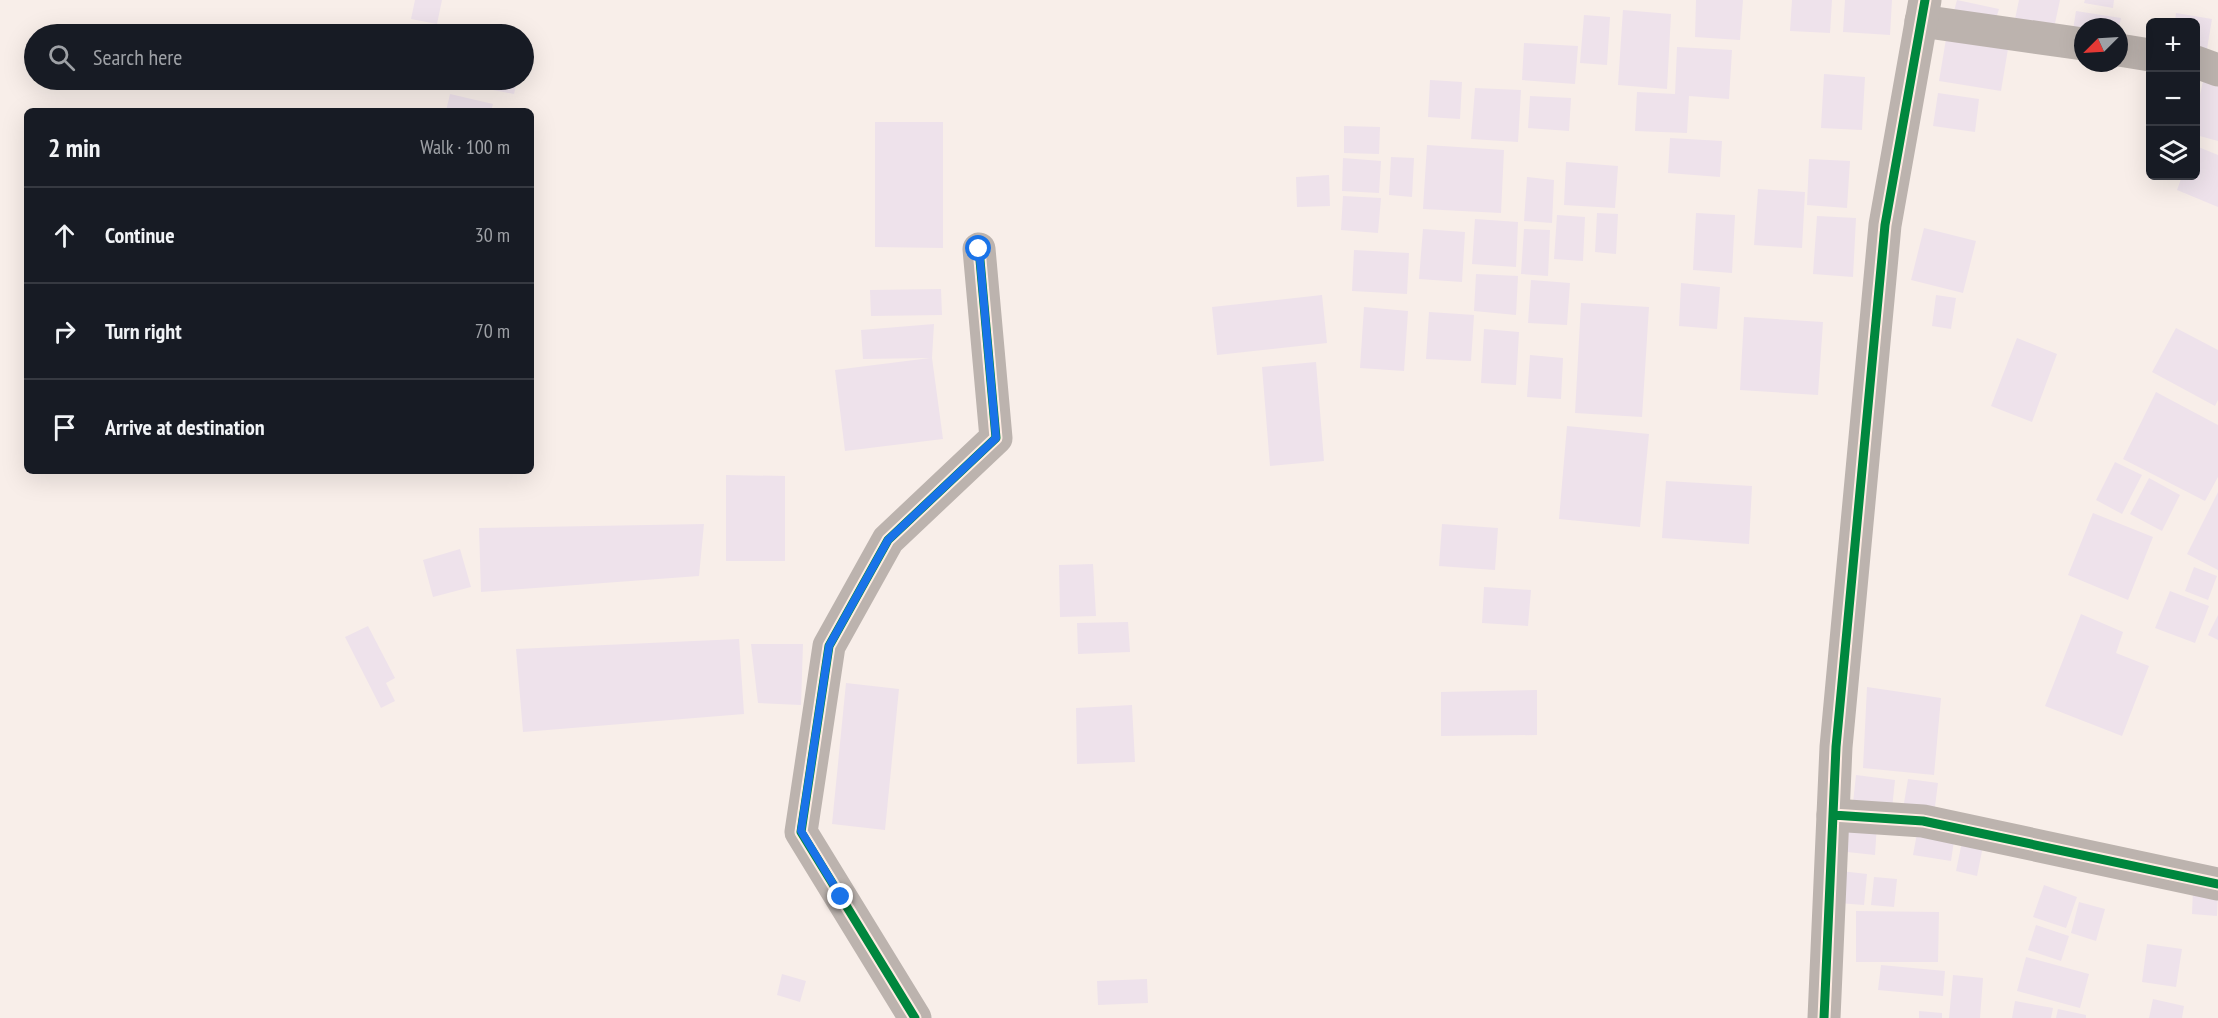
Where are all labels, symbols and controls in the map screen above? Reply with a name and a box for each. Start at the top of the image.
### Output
north arrow [2074,18,2128,72]
map controls [2146,18,2200,180]
button: + [2146,18,2200,72]
search box [24,24,534,90]
icon: search [45,41,78,74]
text: Search here [93,43,182,71]
button: − [2146,72,2200,126]
button: layers [2146,126,2200,180]
text: 2 min [48,131,101,164]
text: Walk · 100 m [420,134,510,160]
icon: ahead [48,219,81,252]
text: Continue [105,221,175,249]
text: 30 m [475,222,510,248]
route start [965,235,991,261]
icon: right [48,315,81,348]
text: Turn right [105,317,182,345]
text: 70 m [475,318,510,344]
icon: arrive [48,411,81,444]
text: Arrive at destination [105,413,265,441]
route end [827,883,853,909]

